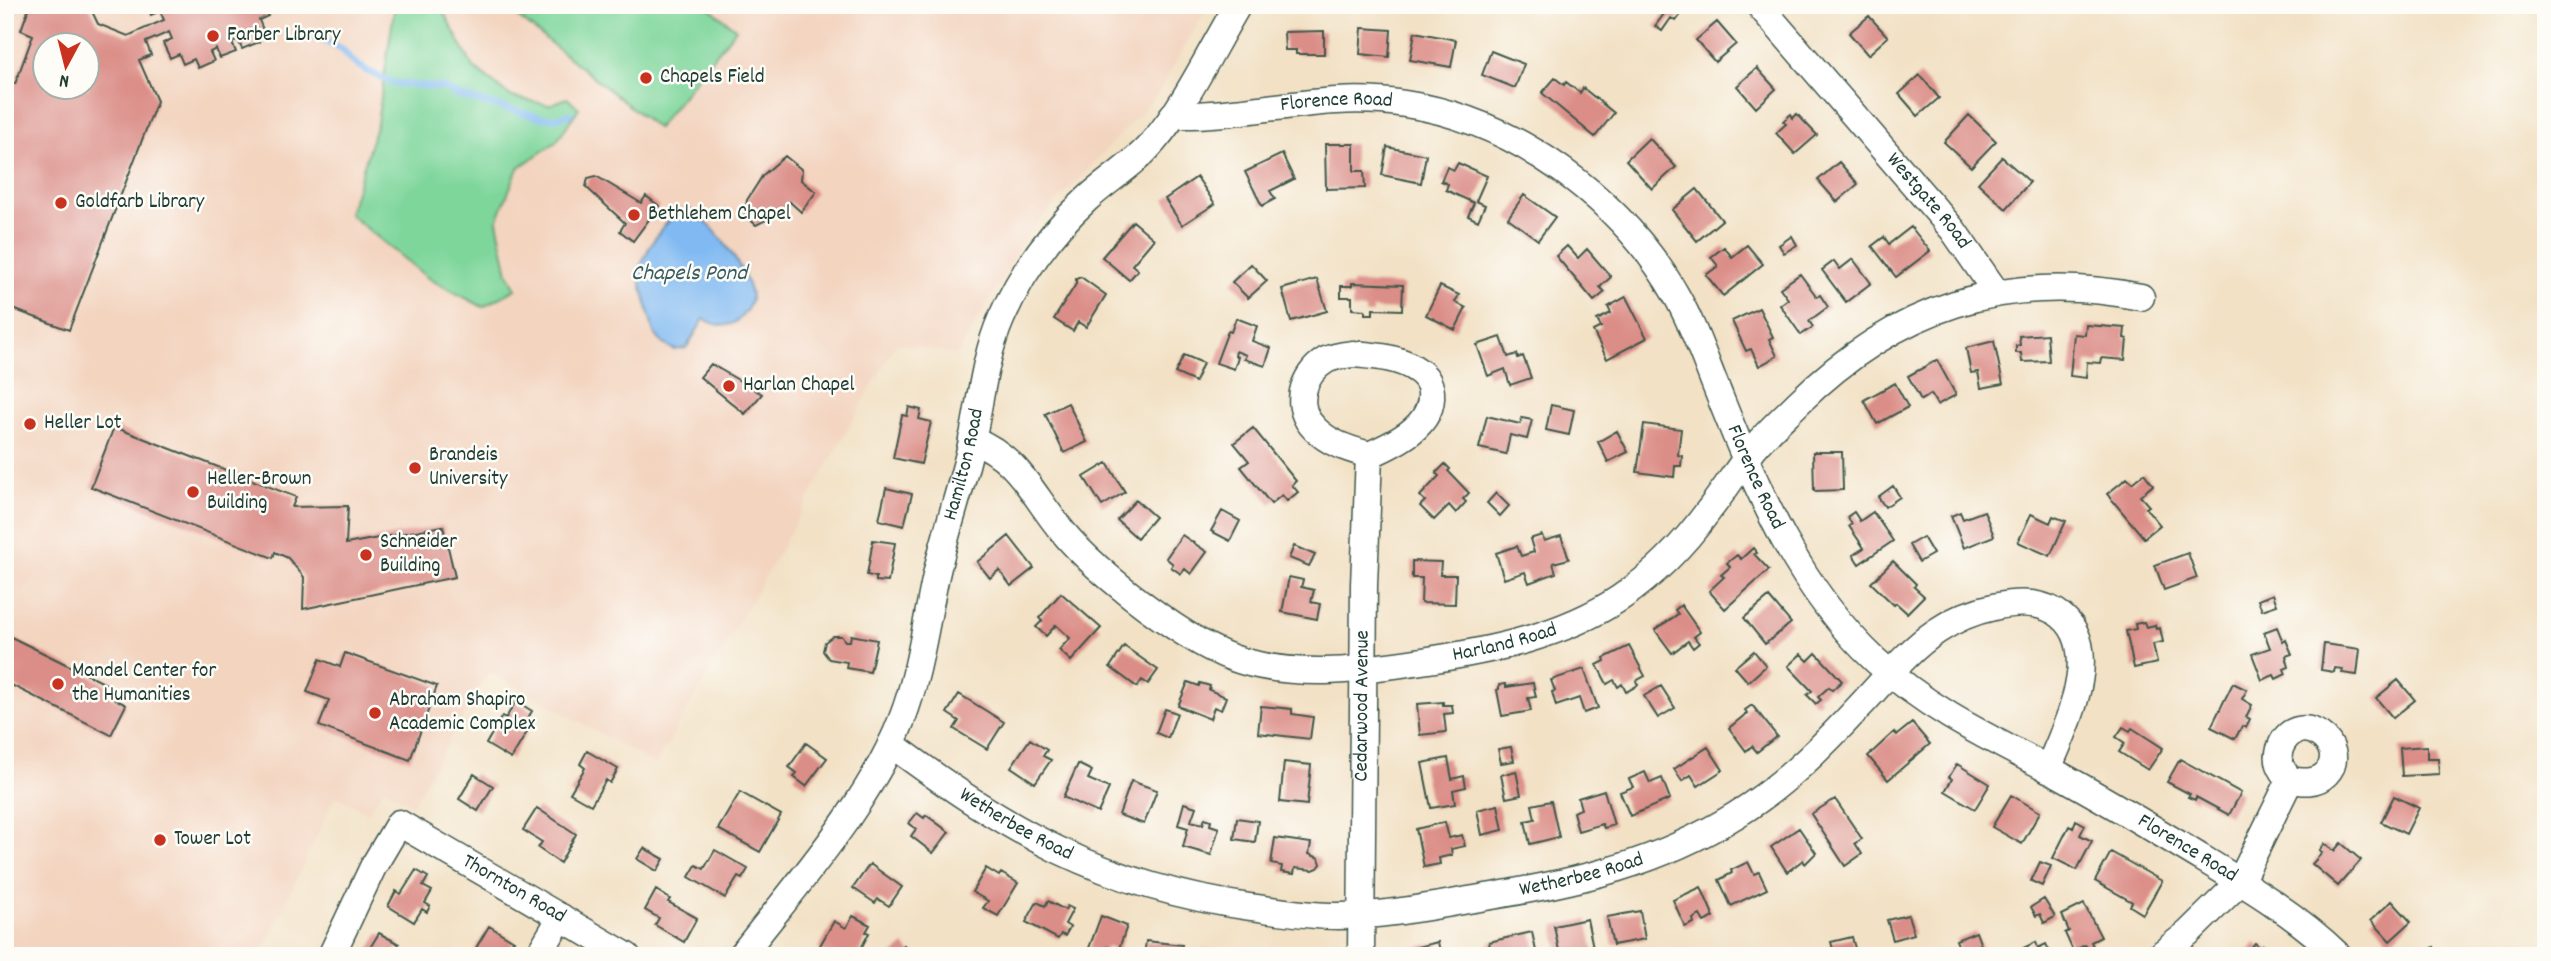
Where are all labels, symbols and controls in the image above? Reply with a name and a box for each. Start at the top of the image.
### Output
place label: Farber Library [227,21,341,51]
marker: Farber Library [205,28,221,44]
north arrow [32,32,102,102]
place label: Chapels Field [660,63,765,93]
text: N [58,65,71,93]
marker: Chapels Field [638,70,654,86]
street label: Florence Road [1279,85,1394,121]
street label: Westgate Road [1878,147,1977,256]
place label: Goldfarb Library [75,188,205,218]
marker: Goldfarb Library [53,195,69,211]
place label: Bethlehem Chapel [648,200,791,230]
marker: Bethlehem Chapel [626,207,642,223]
water label: Chapels Pond [631,258,750,291]
place label: Harlan Chapel [743,371,855,401]
marker: Harlan Chapel [721,378,737,394]
street label: Hamilton Road [936,406,993,524]
place label: Heller Lot [44,409,122,439]
marker: Heller Lot [22,416,38,432]
street label: Florence Road [1718,420,1792,535]
place label: Brandeis University [429,441,508,495]
marker: Brandeis University [407,460,423,476]
place label: Heller-Brown Building [207,465,312,519]
marker: Heller-Brown Building [185,484,201,500]
place label: Schneider Building [380,528,457,582]
marker: Schneider Building [358,547,374,563]
street label: Harland Road [1450,616,1561,671]
street label: Cedarwood Avenue [1347,630,1379,782]
place label: Mandel Center for the Humanities [72,657,216,711]
marker: Mandel Center for the Humanities [50,676,66,692]
place label: Abraham Shapiro Academic Complex [389,686,535,740]
marker: Abraham Shapiro Academic Complex [367,705,383,721]
street label: Wetherbee Road [952,781,1078,870]
street label: Florence Road [2131,807,2243,891]
place label: Tower Lot [174,825,251,855]
marker: Tower Lot [152,832,168,848]
street label: Wetherbee Road [1517,846,1648,906]
street label: Thornton Road [456,848,571,932]

